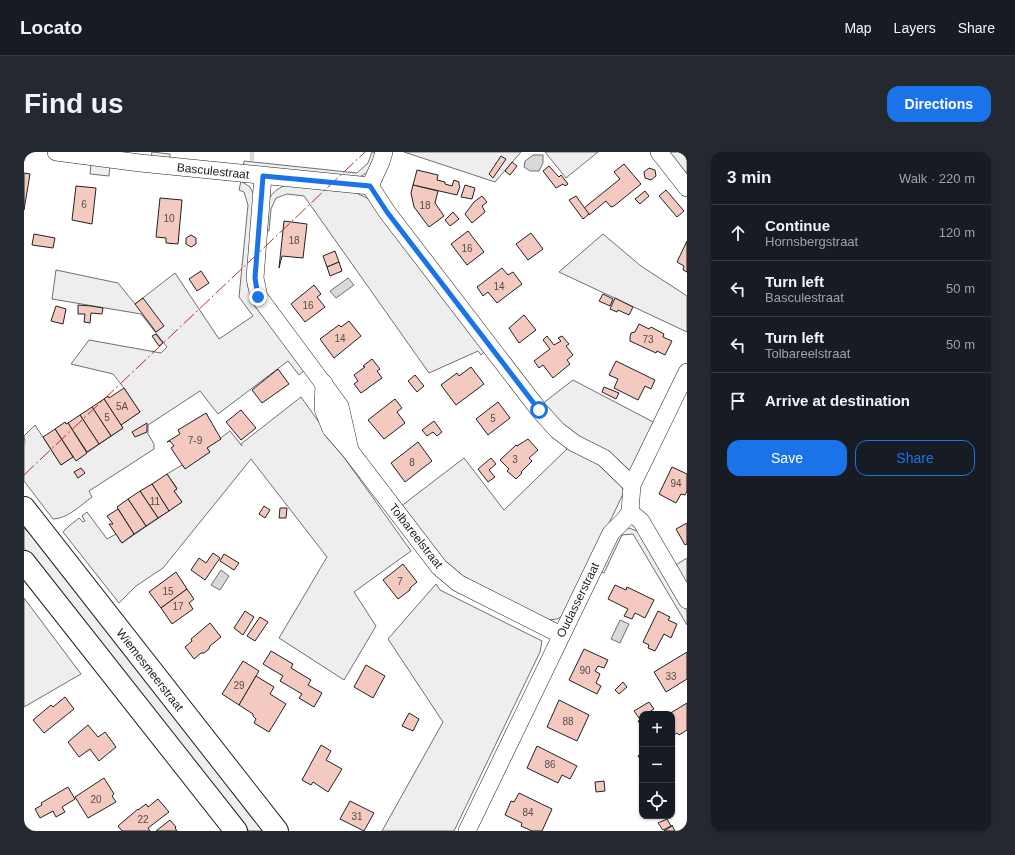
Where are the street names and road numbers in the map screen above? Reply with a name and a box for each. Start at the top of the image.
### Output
street label: Basculestraat [176,160,251,182]
street label: Tolbareelstraat [386,501,446,572]
street label: Oudasserstraat [554,559,603,640]
street label: Wiemesmeerstraat [113,626,187,715]

